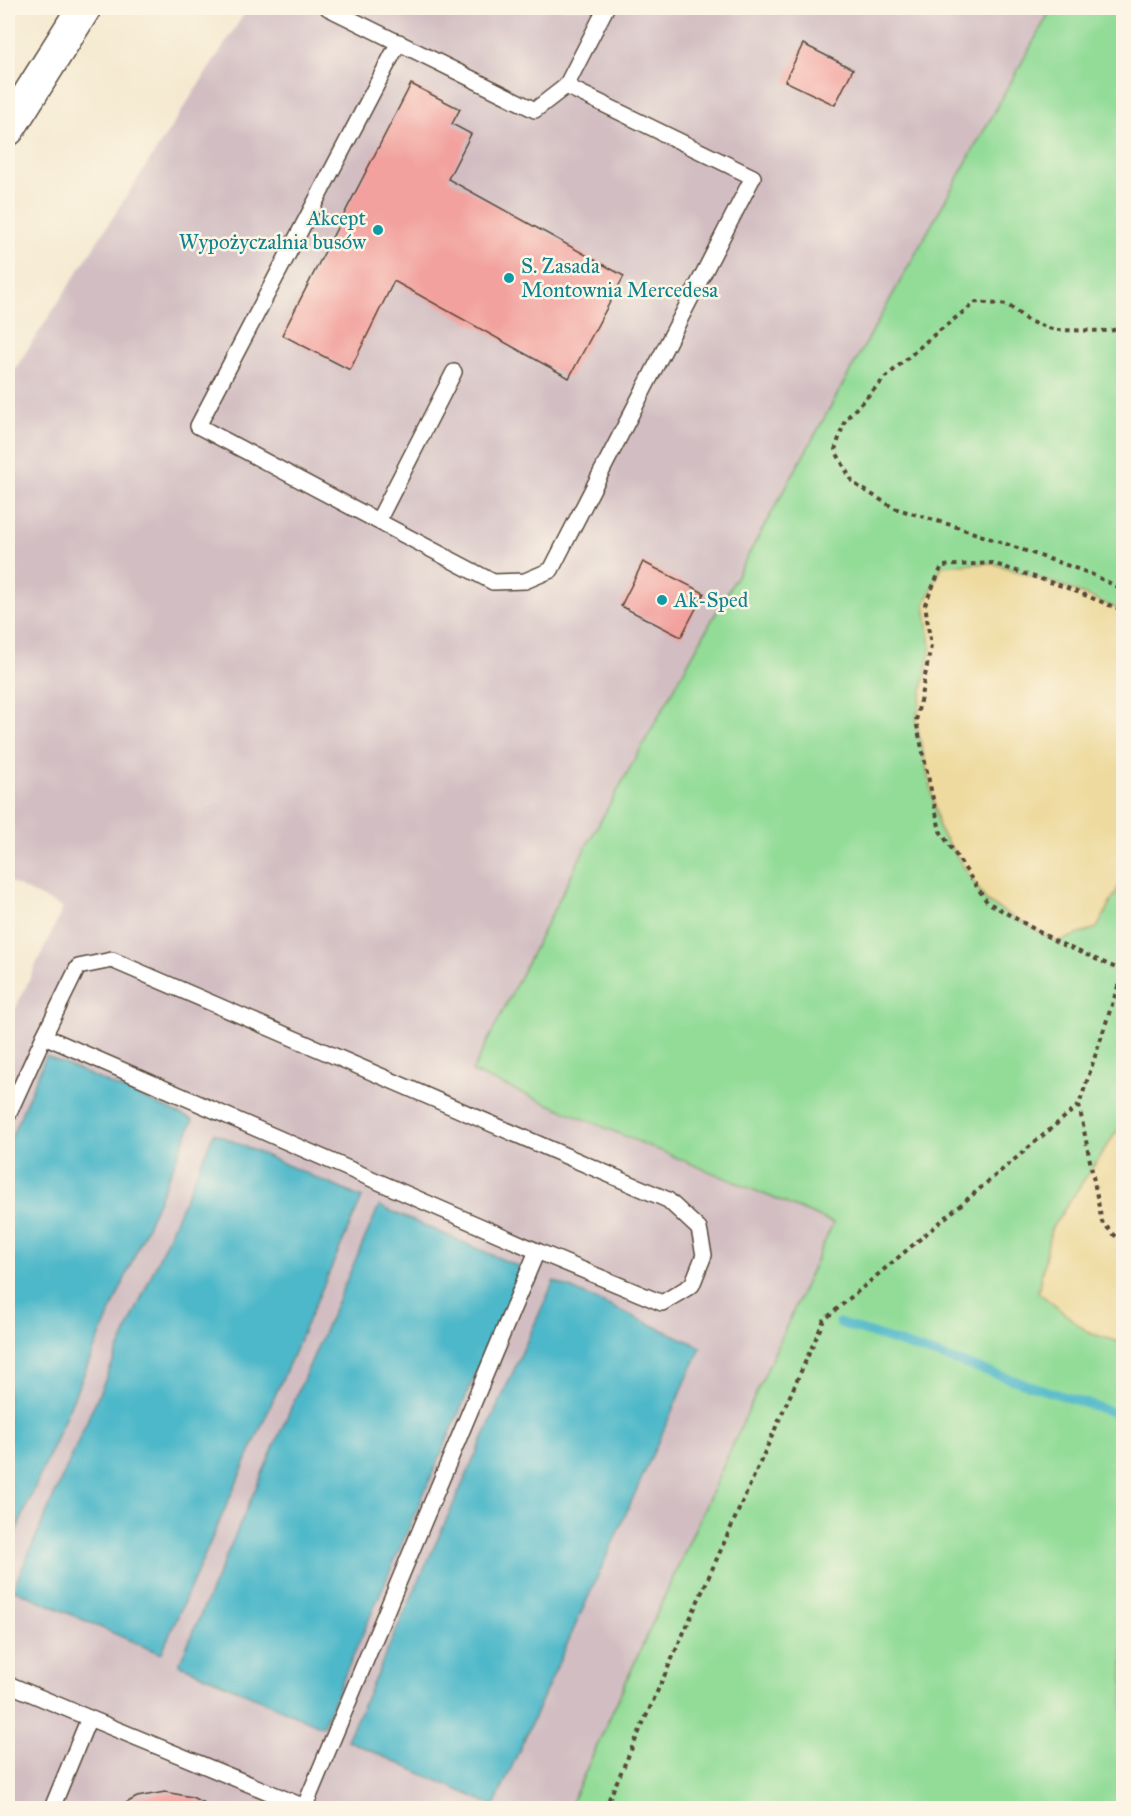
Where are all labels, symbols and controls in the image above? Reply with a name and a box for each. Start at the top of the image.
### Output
place label: Akcept Wypożyczalnia busów [179,205,367,255]
marker: Akcept Wypożyczalnia busów [371,223,385,237]
place label: S. Zasada Montownia Mercedesa [521,253,718,303]
marker: S. Zasada Montownia Mercedesa [502,271,516,285]
place label: Ak-Sped [673,587,749,613]
marker: Ak-Sped [655,593,669,607]

